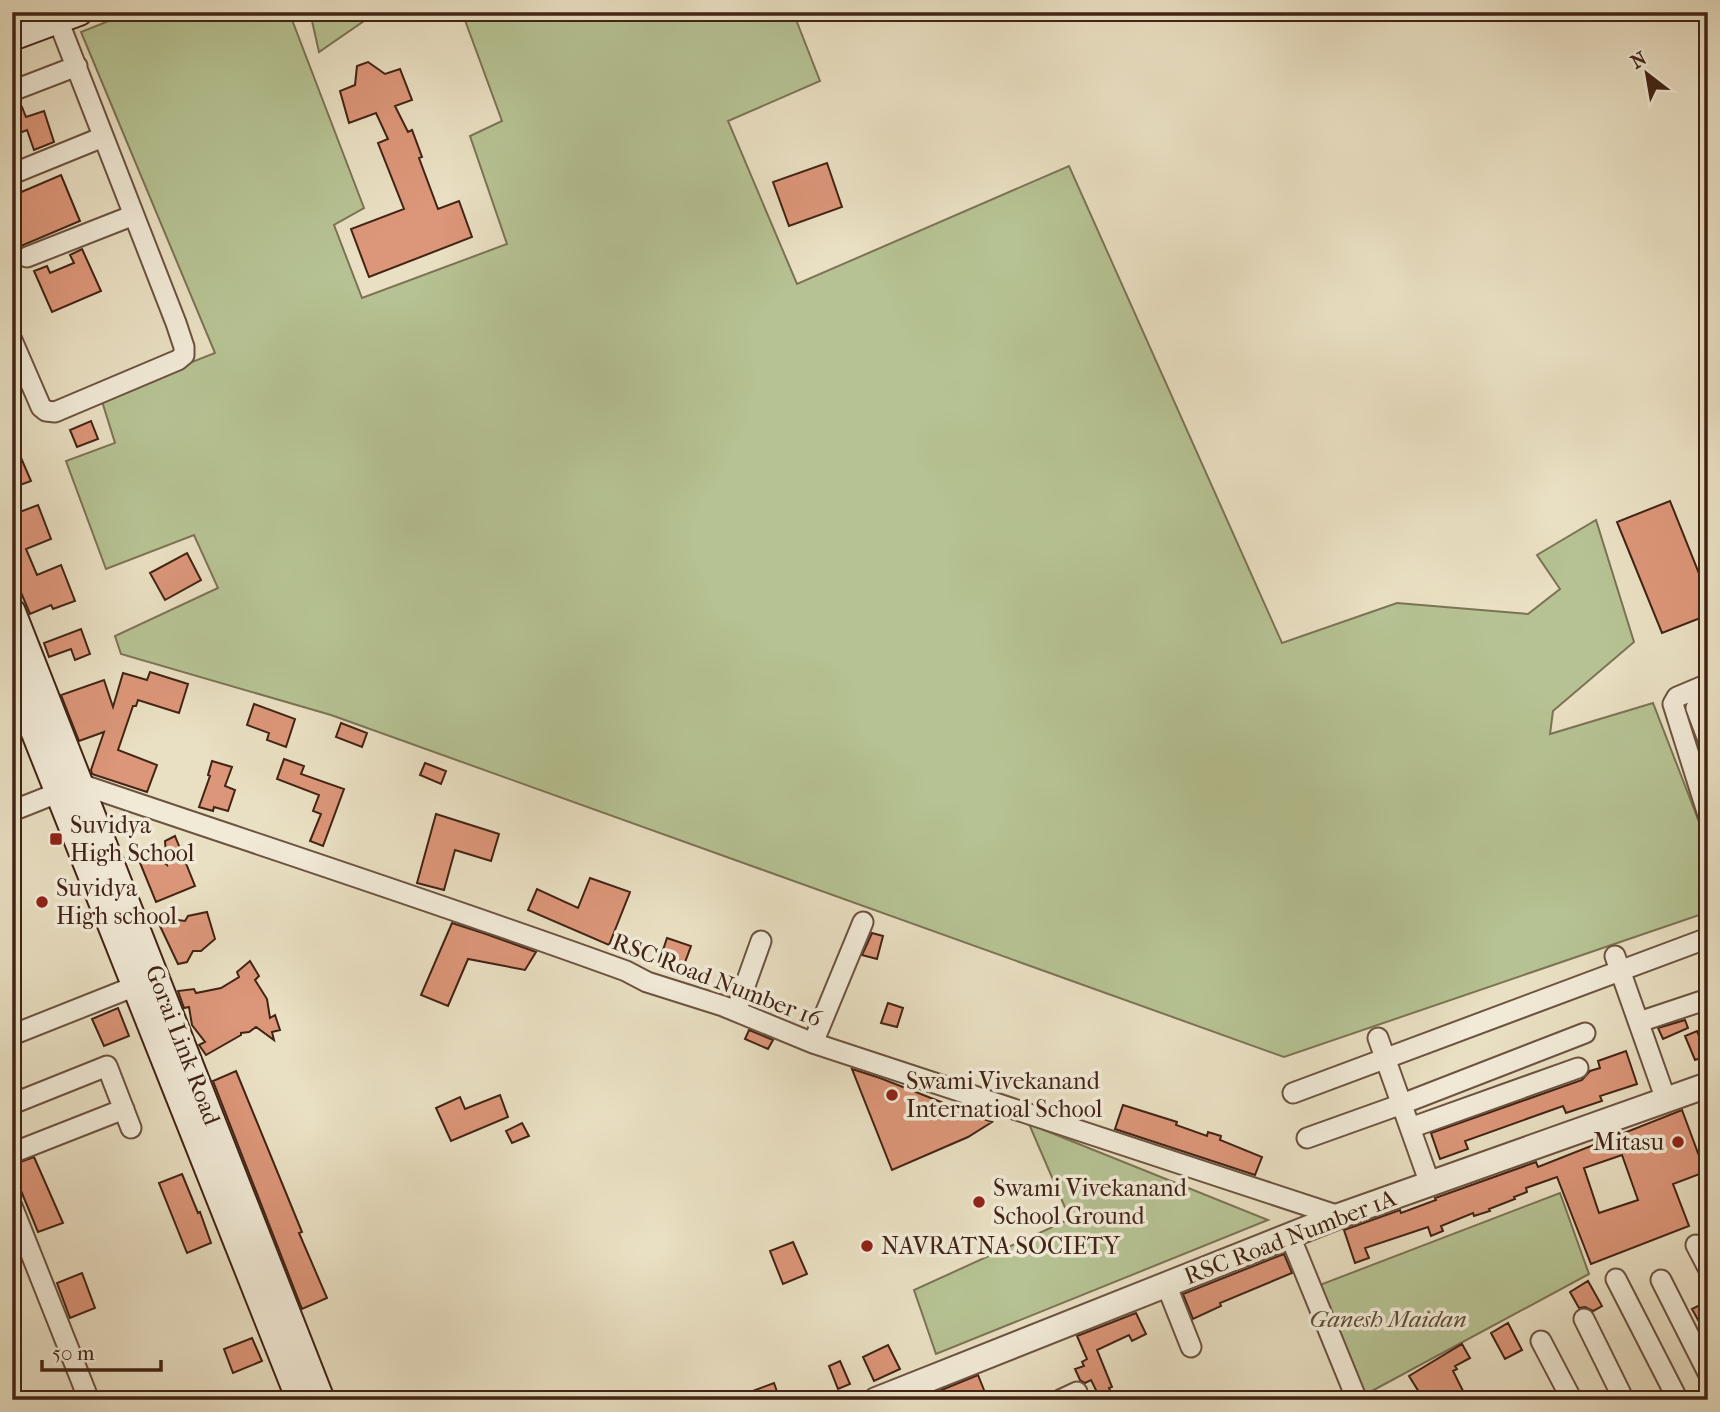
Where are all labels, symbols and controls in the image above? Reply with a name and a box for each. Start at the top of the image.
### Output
north arrow [1612,38,1682,108]
text: N [1627,47,1651,73]
place label: Suvidya High School [70,811,195,867]
marker: Suvidya High School [48,831,64,847]
place label: Suvidya High school [56,874,177,930]
marker: Suvidya High school [34,894,50,910]
street label: RSC Road Number 16 [608,927,827,1033]
street label: Gorai Link Road [140,961,227,1130]
place label: Swami Vivekanand Internatioal School [906,1067,1103,1123]
marker: Swami Vivekanand Internatioal School [884,1087,900,1103]
place label: Mitasu [1593,1128,1664,1156]
marker: Mitasu [1670,1134,1686,1150]
place label: Swami Vivekanand School Ground [993,1174,1188,1230]
street label: RSC Road Number 1A [1180,1183,1400,1290]
marker: Swami Vivekanand School Ground [971,1194,987,1210]
place label: NAVRATNA SOCIETY [881,1232,1121,1260]
marker: NAVRATNA SOCIETY [859,1238,875,1254]
park label: Ganesh Maidan [1309,1305,1467,1333]
scale bar [42,1328,161,1372]
text: 50 m [52,1341,95,1365]

